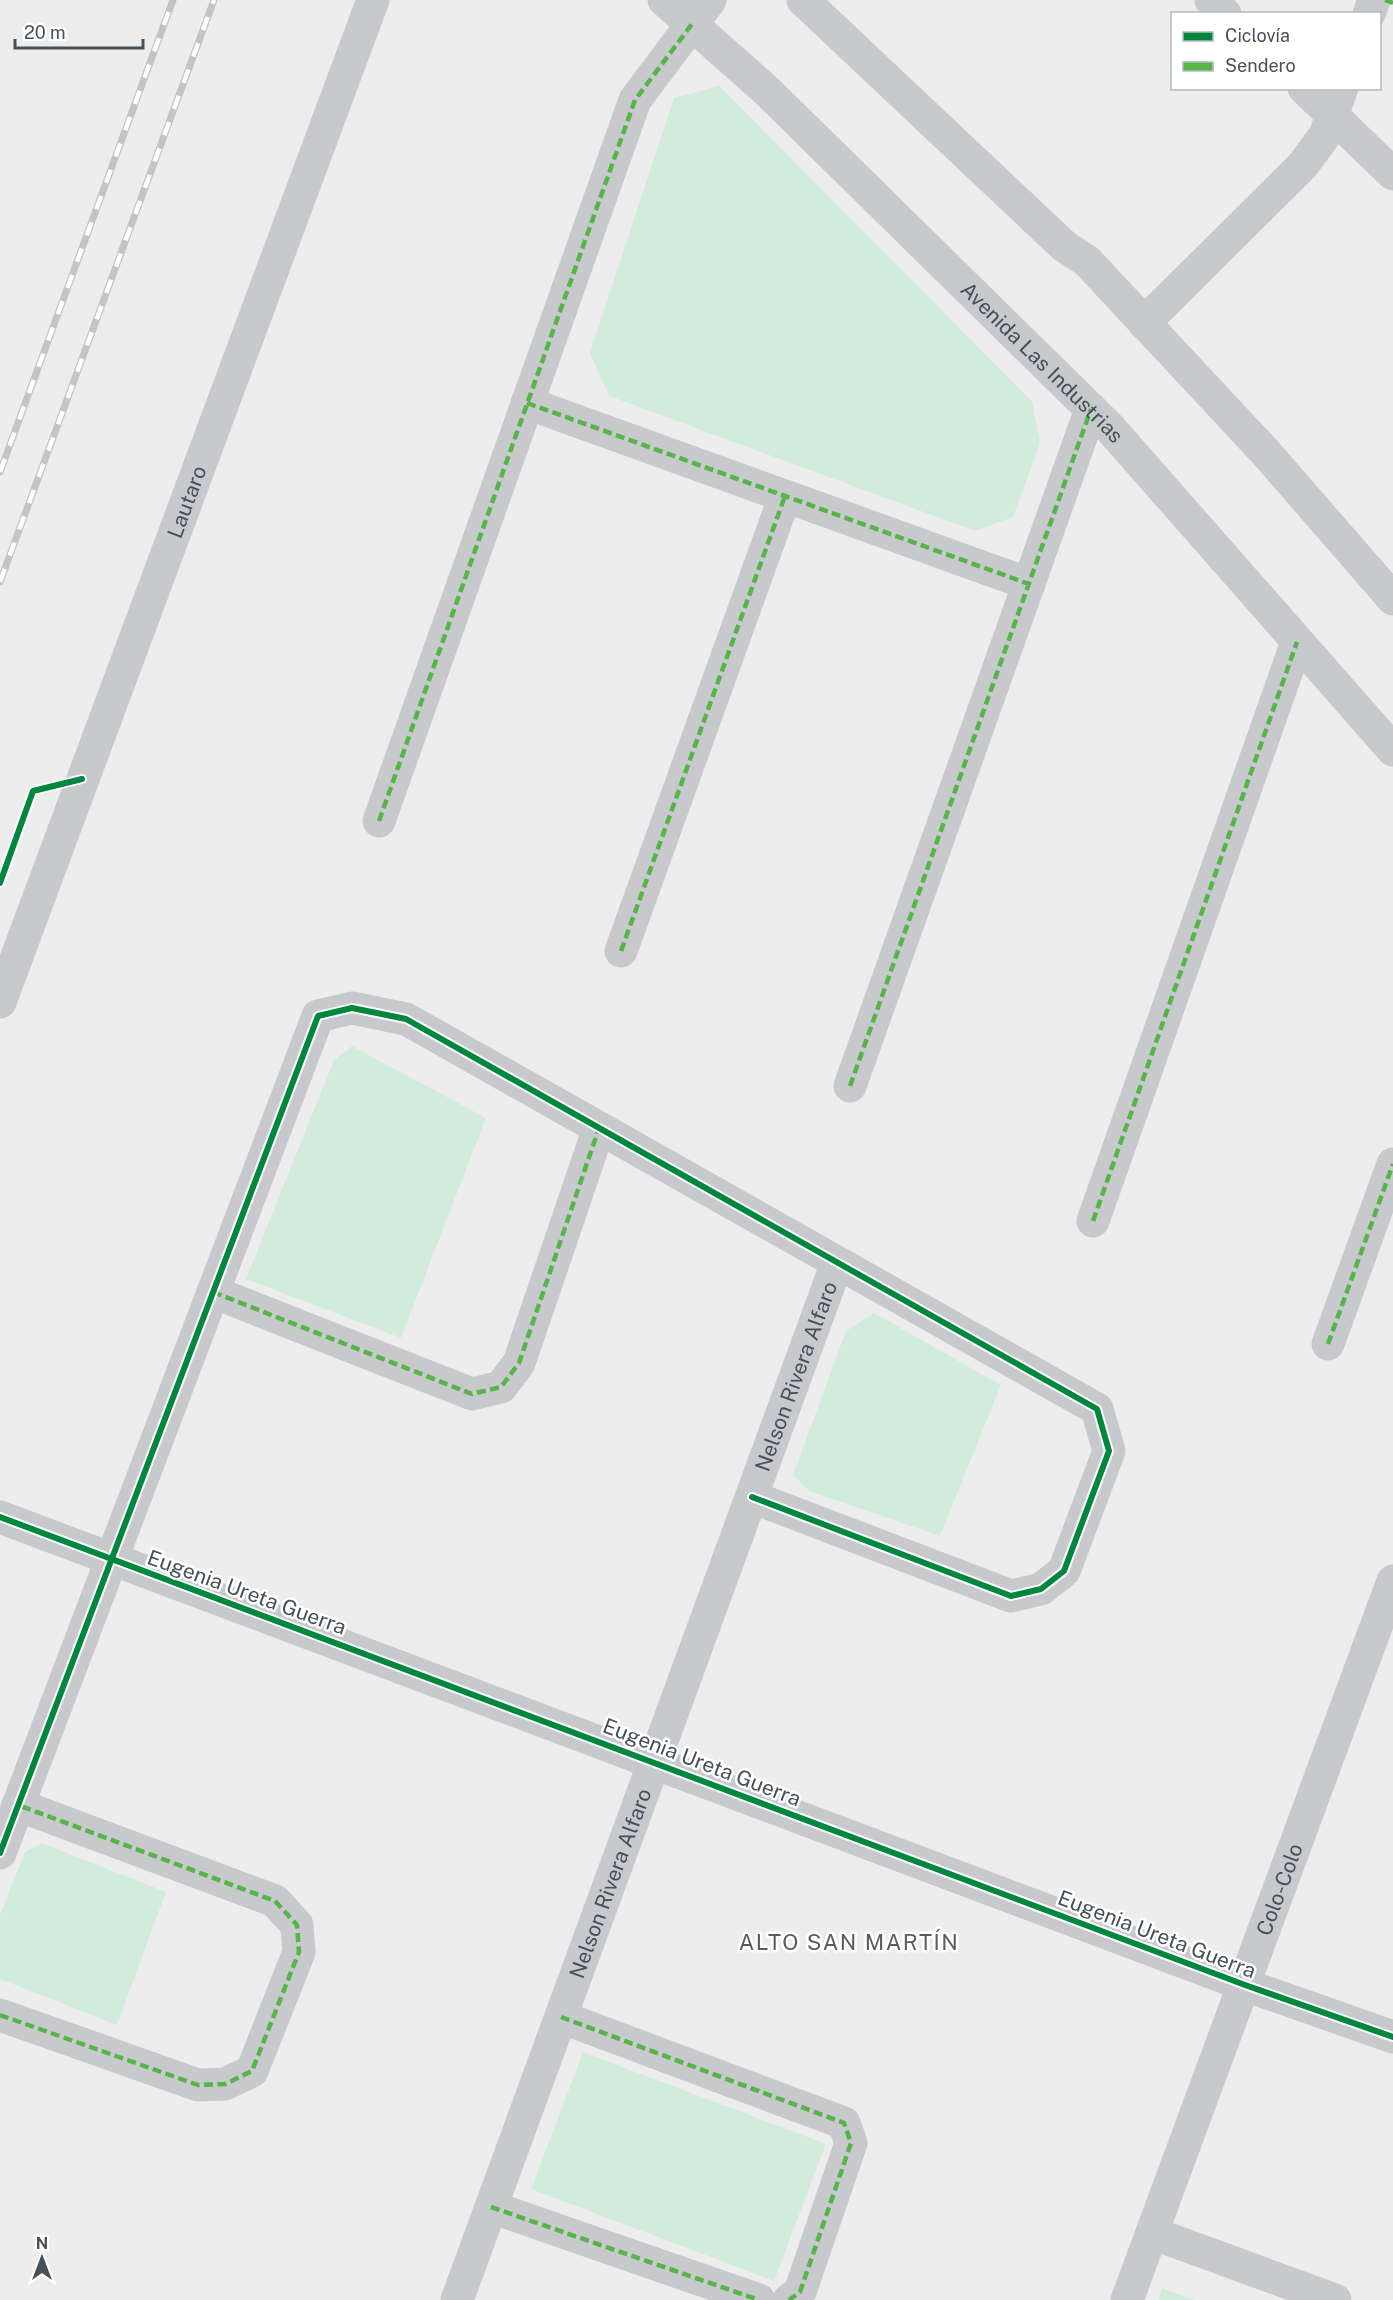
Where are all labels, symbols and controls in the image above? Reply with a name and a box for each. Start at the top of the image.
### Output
scale bar [15,12,142,50]
legend [1171,12,1381,90]
text: 20 m [24,22,66,43]
text: Ciclovía [1225,25,1290,46]
text: Sendero [1225,55,1296,76]
street label: Avenida Las Industrias [956,276,1129,448]
street label: Lautaro [161,462,211,541]
street label: Nelson Rivera Alfaro [749,1278,842,1474]
street label: Eugenia Ureta Guerra [144,1544,350,1640]
street label: Eugenia Ureta Guerra [600,1713,804,1811]
street label: Nelson Rivera Alfaro [564,1785,656,1981]
street label: Colo-Colo [1251,1840,1307,1939]
street label: Eugenia Ureta Guerra [1055,1885,1259,1983]
district label: ALTO SAN MARTÍN [739,1929,959,1955]
north arrow [12,2228,72,2288]
text: N [36,2234,48,2253]

